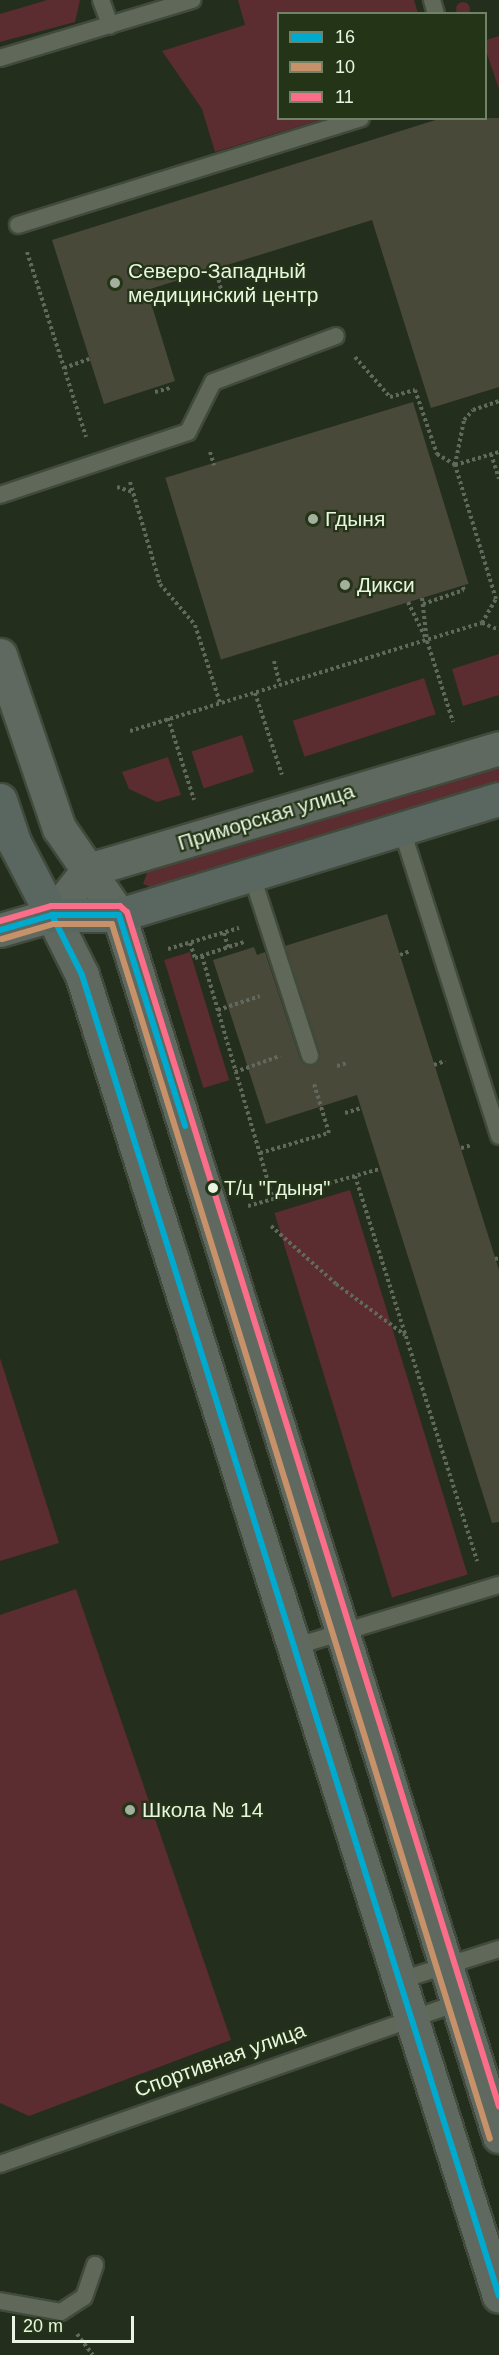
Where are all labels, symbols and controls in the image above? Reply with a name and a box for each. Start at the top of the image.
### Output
legend [277,12,487,120]
text: 16 [335,27,355,47]
text: 10 [335,57,355,77]
text: 11 [335,87,354,107]
place label: Северо-Западный медицинский центр [128,258,318,308]
marker: Северо-Западный медицинский центр [106,274,124,292]
place label: Гдыня [325,506,385,532]
marker: Гдыня [306,512,320,526]
place label: Дикси [357,572,415,598]
marker: Дикси [338,578,352,592]
street label: Приморская улица [175,778,357,856]
place label: Т/ц "Гдыня" [224,1176,330,1200]
marker: Т/ц "Гдыня" [207,1182,219,1194]
place label: Школа № 14 [142,1797,263,1823]
marker: Школа № 14 [123,1803,137,1817]
street label: Спортивная улица [131,2017,309,2103]
scale bar [15,2304,136,2342]
text: 20 m [23,2316,63,2336]

